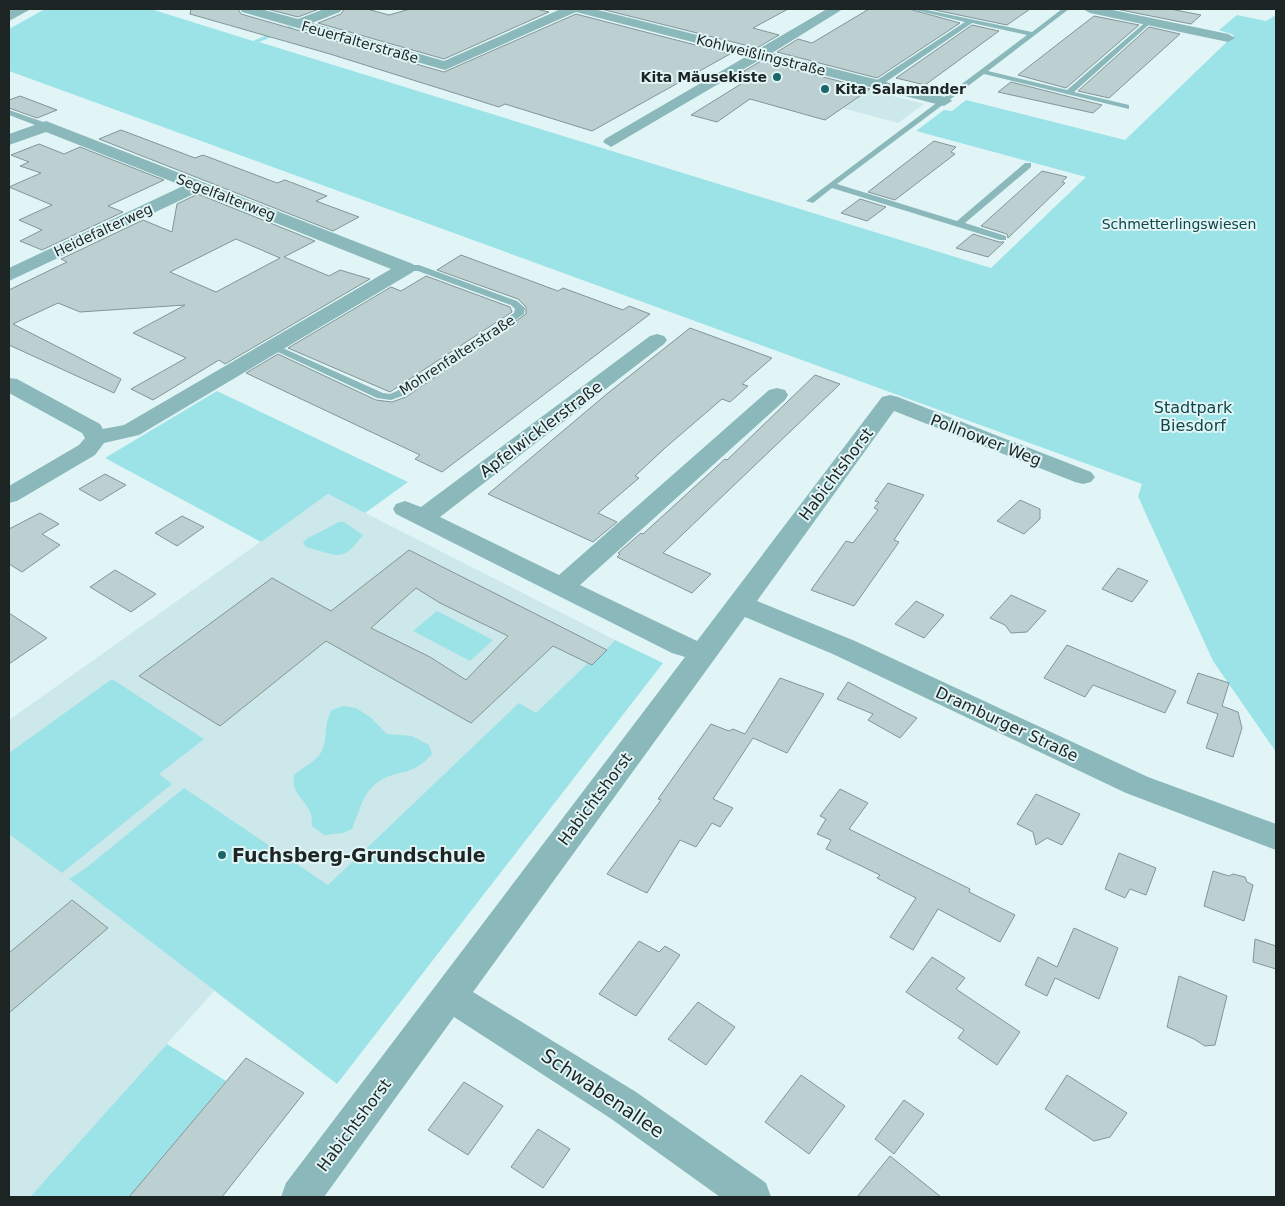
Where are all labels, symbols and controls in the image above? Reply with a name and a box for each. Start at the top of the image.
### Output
street label: Feuerfalterstraße [300,18,420,66]
street label: Kohlweißlingstraße [695,31,827,79]
place label: Kita Mäusekiste [641,69,767,85]
marker: Kita Mäusekiste [771,71,783,83]
place label: Kita Salamander [835,81,966,97]
marker: Kita Salamander [819,83,831,95]
street label: Segelfalterweg [174,171,278,223]
street label: Heidefalterweg [51,200,155,260]
park label: Schmetterlingswiesen [1102,216,1256,232]
street label: Mohrenfalterstraße [396,312,518,398]
street label: Apfelwicklerstraße [476,377,606,481]
park label: Stadtpark Biesdorf [1154,398,1233,435]
street label: Pollnower Weg [928,410,1044,470]
street label: Habichtshorst [795,424,877,524]
street label: Dramburger Straße [933,683,1081,765]
street label: Habichtshorst [554,749,636,849]
place label: Fuchsberg-Grundschule [232,844,486,866]
marker: Fuchsberg-Grundschule [216,849,228,861]
street label: Schwabenallee [538,1044,668,1142]
street label: Habichtshorst [313,1075,395,1175]

